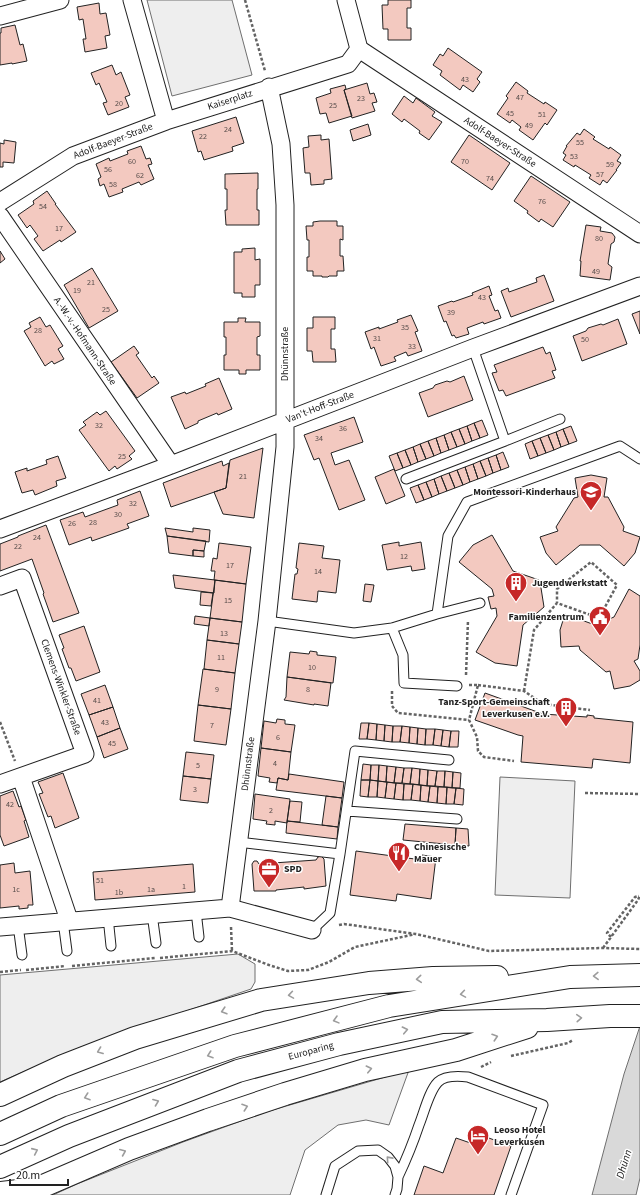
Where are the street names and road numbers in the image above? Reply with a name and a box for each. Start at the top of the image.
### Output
street label: Kaiserplatz [206,86,254,114]
street label: Adolf-Baeyer-Straße [461,113,539,171]
street label: Adolf-Baeyer-Straße [71,119,155,163]
street label: A.-W.-v.-Hofmann-Straße [50,294,120,388]
street label: Dhünnstraße [278,327,292,381]
street label: Van't-Hoff-Straße [284,388,356,426]
street label: Clemens-Winkler-Straße [37,637,85,737]
street label: Dhünnstraße [238,736,258,792]
street label: Europaring [287,1038,335,1064]

